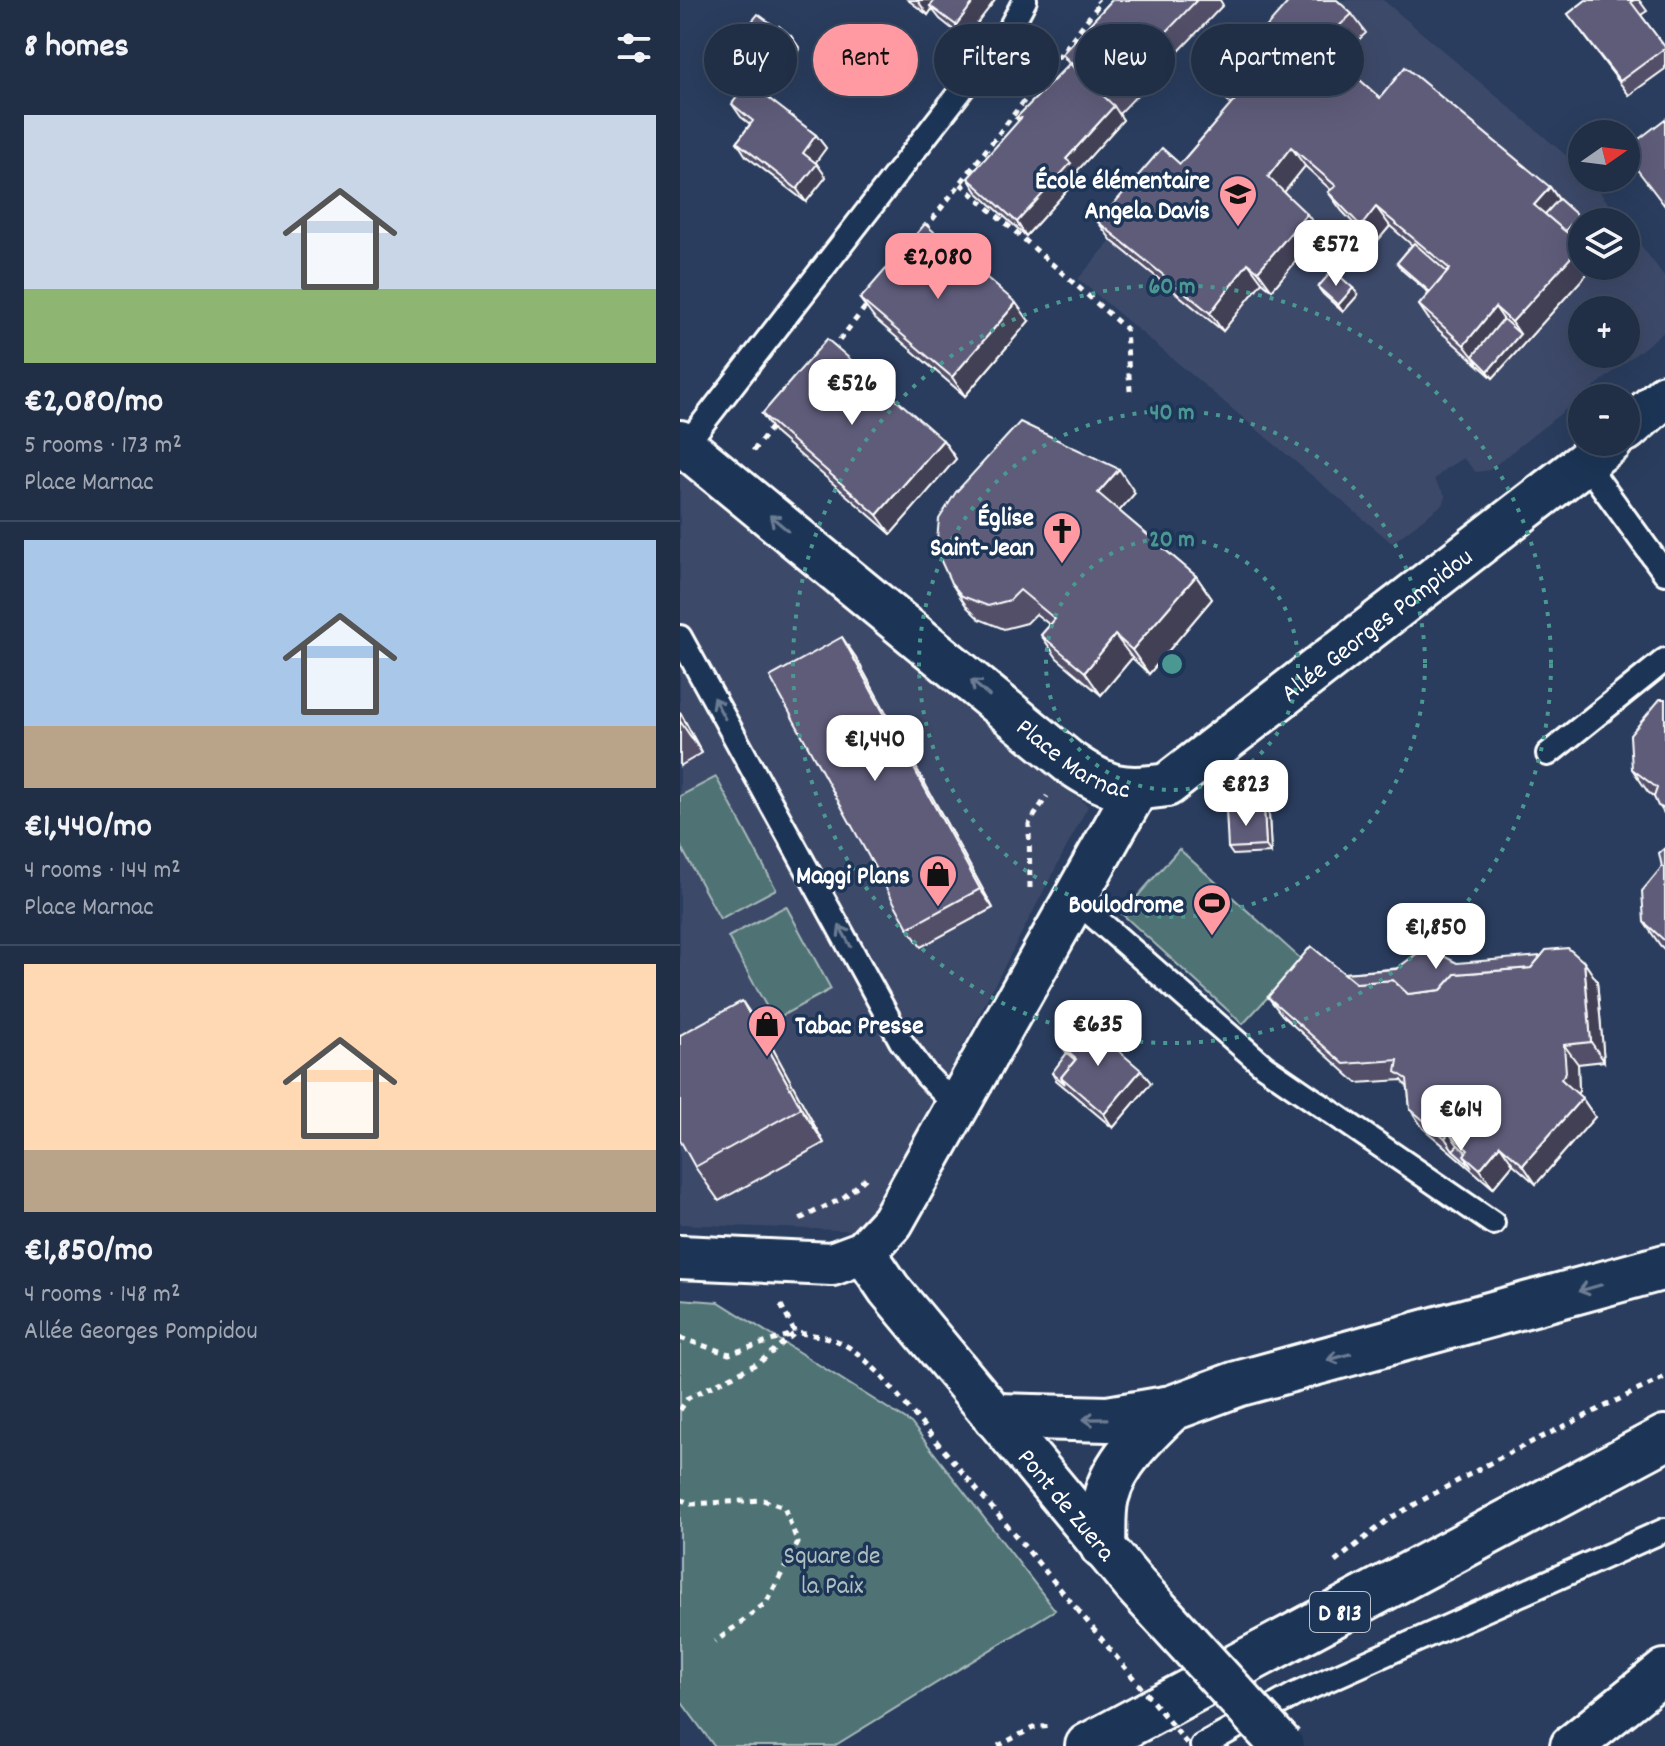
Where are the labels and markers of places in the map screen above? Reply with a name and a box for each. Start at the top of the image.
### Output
place label: École élémentaire Angela Davis [1035,164,1210,231]
school or university icon: École élémentaire Angela Davis [1217,173,1259,228]
pin: €572 [1289,220,1383,288]
pin: €2,080 [873,233,1003,301]
pin: €526 [805,359,899,427]
place label: Église Saint-Jean [930,501,1034,568]
church icon: Église Saint-Jean [1041,510,1083,565]
centre of rings [1158,650,1186,678]
pin: €1,440 [810,715,940,783]
pin: €823 [1199,760,1293,828]
shop icon: Maggi Plans [917,853,959,908]
place label: Maggi Plans [796,859,910,896]
sports icon: Boulodrome [1191,882,1233,937]
place label: Boulodrome [1068,888,1184,925]
pin: €1,850 [1371,903,1501,971]
pin: €635 [1051,1000,1145,1068]
shop icon: Tabac Presse [746,1003,788,1058]
place label: Tabac Presse [795,1009,924,1046]
pin: €614 [1414,1085,1508,1153]

